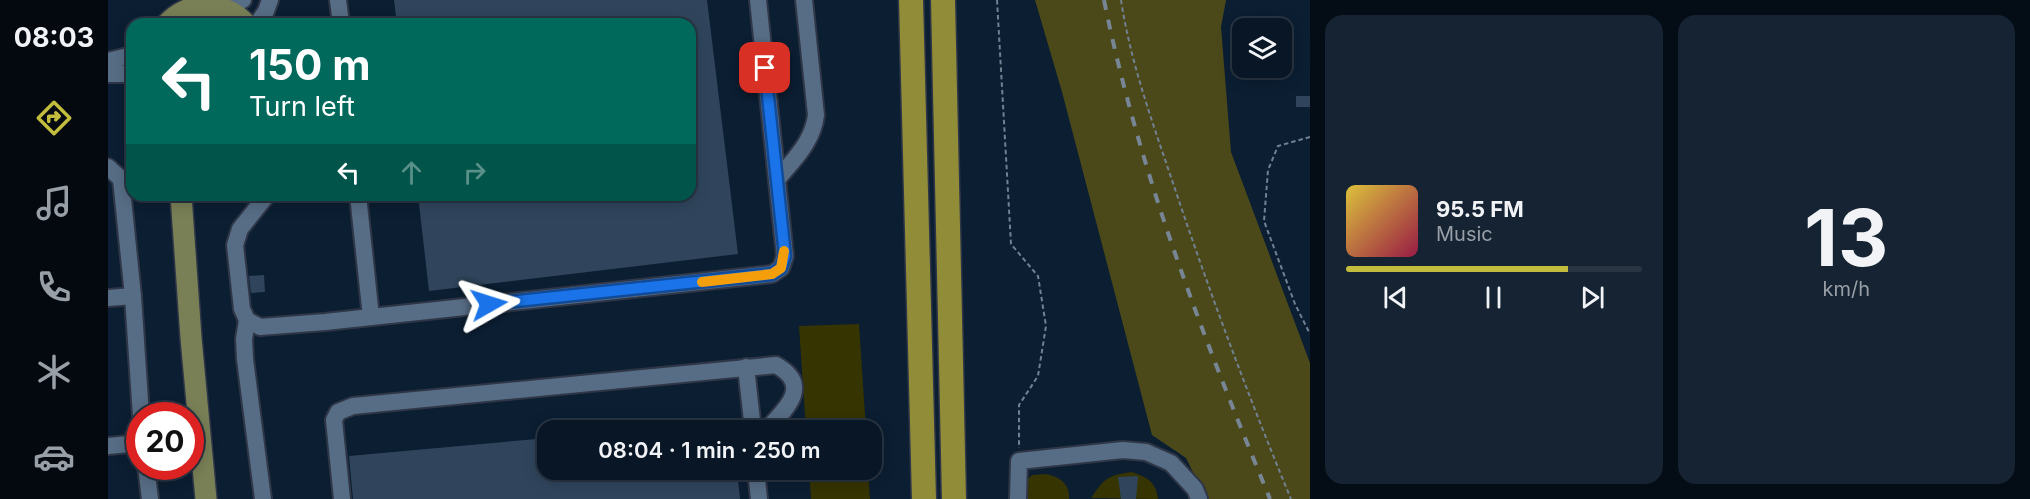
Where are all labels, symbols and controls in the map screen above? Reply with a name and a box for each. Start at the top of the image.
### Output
map controls [1232,18,1292,78]
button: layers [1232,18,1292,78]
text: 08:03 [14,21,94,54]
text: 150 m [249,39,371,90]
icon: left [150,42,228,120]
pin [739,42,790,93]
icon: arrive [748,51,781,84]
text: Turn left [249,90,355,123]
icon: directions [33,97,75,139]
icon: left [332,156,365,189]
icon: ahead [395,156,428,189]
icon: right [458,156,491,189]
icon: music [33,182,75,224]
text: 13 [1804,190,1888,285]
text: 95.5 FM [1436,196,1524,222]
text: Music [1436,222,1493,246]
icon: phone [33,266,75,308]
position arrow [457,272,521,336]
text: km/h [1822,277,1870,301]
icon: previous [1379,281,1412,314]
icon: pause [1477,281,1510,314]
icon: next [1576,281,1609,314]
icon: climate [33,351,75,393]
speed limit sign: 20 [126,402,204,480]
icon: car [33,436,75,478]
text: 08:04 · 1 min · 250 m [598,437,821,463]

